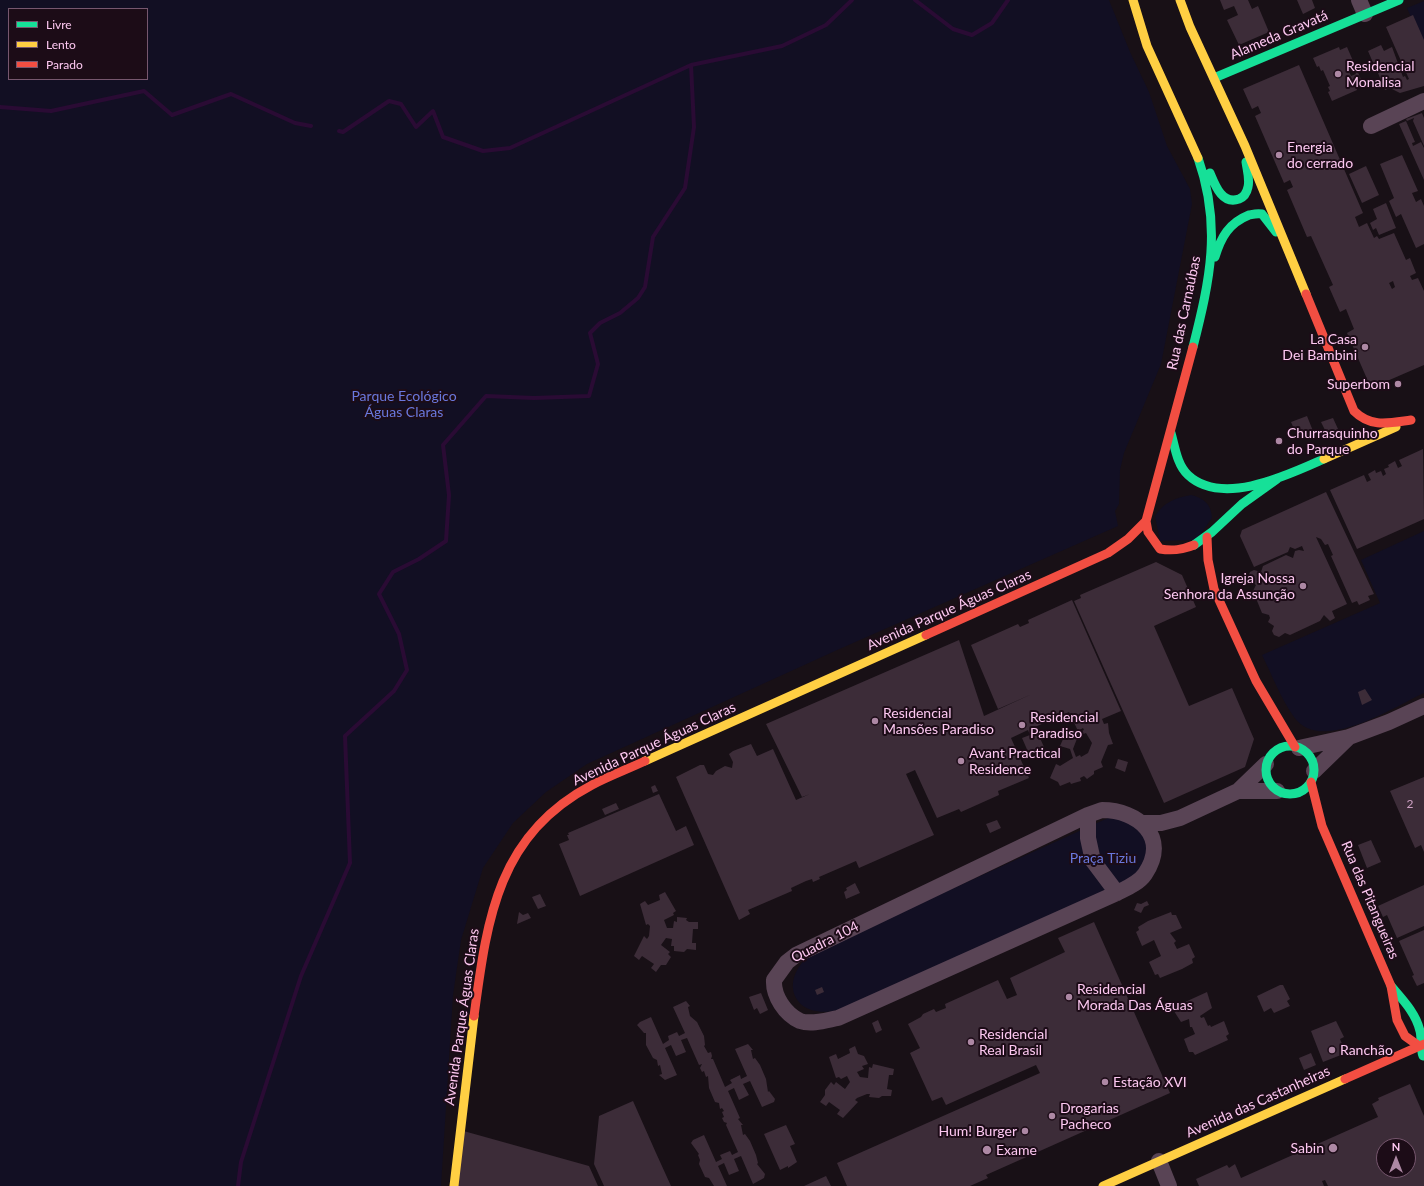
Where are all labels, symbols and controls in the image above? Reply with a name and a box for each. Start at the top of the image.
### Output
street label: Alameda Gravatá [1227,7,1331,63]
legend [8,8,148,80]
text: Livre [46,17,72,32]
text: Lento [46,37,76,52]
text: Parado [46,57,83,72]
place label: Residencial Monalisa [1346,58,1414,90]
marker: Residencial Monalisa [1333,69,1343,79]
place label: Energia do cerrado [1287,139,1353,172]
marker: Energia do cerrado [1274,150,1284,160]
street label: Rua das Carnaúbas [1164,254,1204,372]
place label: La Casa Dei Bambini [1282,331,1357,364]
marker: La Casa Dei Bambini [1360,342,1370,352]
place label: Superbom [1327,376,1390,392]
marker: Superbom [1393,379,1403,389]
park label: Parque Ecológico Águas Claras [351,388,457,420]
place label: Churrasquinho do Parque [1287,425,1378,458]
marker: Churrasquinho do Parque [1274,436,1284,446]
street label: Avenida Parque Águas Claras [864,566,1034,654]
place label: Igreja Nossa Senhora da Assunção [1164,570,1295,602]
marker: Igreja Nossa Senhora da Assunção [1298,581,1308,591]
street label: Avenida Parque Águas Claras [570,699,738,789]
place label: Residencial Mansões Paradiso [883,705,994,738]
place label: Residencial Paradiso [1030,709,1098,742]
marker: Residencial Mansões Paradiso [870,716,880,726]
marker: Residencial Paradiso [1017,720,1027,730]
place label: Avant Practical Residence [969,745,1061,778]
marker: Avant Practical Residence [956,756,966,766]
house number: 2 [1407,797,1413,811]
street label: Rua das Pitangueiras [1338,838,1402,962]
park label: Praça Tiziu [1070,850,1136,866]
street label: Quadra 104 [788,918,862,966]
street label: Avenida Parque Águas Claras [441,928,483,1106]
place label: Residencial Morada Das Águas [1077,981,1193,1014]
marker: Residencial Morada Das Águas [1064,992,1074,1002]
place label: Residencial Real Brasil [979,1026,1047,1058]
marker: Residencial Real Brasil [966,1037,976,1047]
place label: Ranchão [1340,1042,1393,1058]
marker: Ranchão [1327,1045,1337,1055]
street label: Avenida das Castanheiras [1183,1063,1333,1141]
place label: Estação XVI [1113,1074,1187,1090]
marker: Estação XVI [1100,1077,1110,1087]
place label: Drogarias Pacheco [1060,1100,1119,1132]
marker: Drogarias Pacheco [1047,1111,1057,1121]
place label: Hum! Burger [938,1123,1017,1139]
marker: Hum! Burger [1020,1126,1030,1136]
north arrow [1376,1138,1416,1178]
place label: Sabin [1291,1140,1324,1156]
text: N [1392,1140,1400,1153]
place label: Exame [996,1142,1037,1158]
marker: Sabin [1327,1142,1339,1154]
marker: Exame [981,1144,993,1156]

